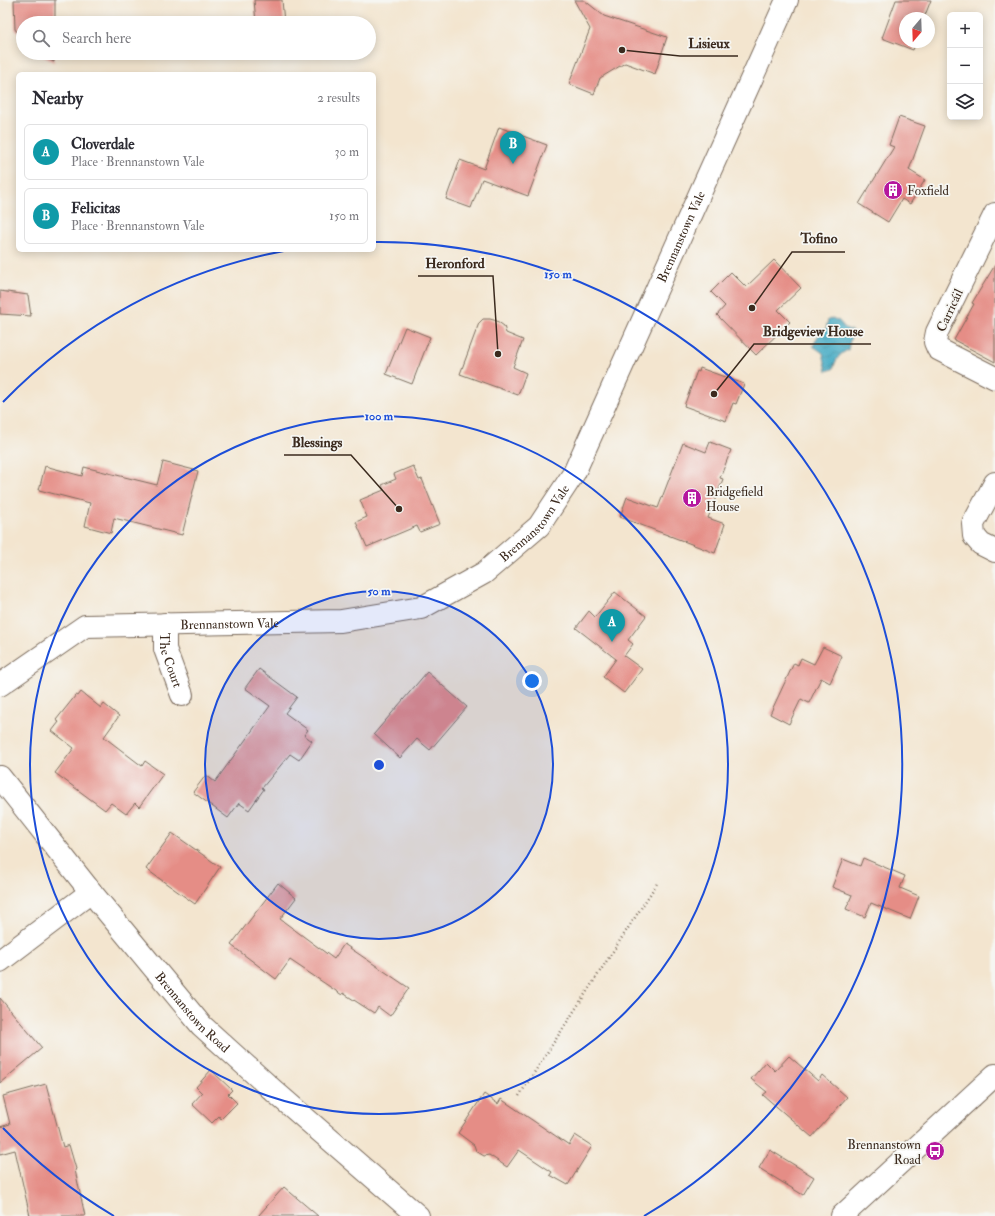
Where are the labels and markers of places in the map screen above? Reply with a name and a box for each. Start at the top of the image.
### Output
callout: Lisieux [680,30,738,56]
pin: B [500,131,526,164]
building icon: Foxfield [882,179,904,201]
place label: Foxfield [907,183,950,199]
callout: Tofino [792,226,845,252]
callout: Heronford [418,250,493,276]
callout: Bridgeview House [754,318,871,344]
callout: Blessings [284,429,351,455]
place label: Bridgefield House [706,484,764,515]
building icon: Bridgefield House [681,487,703,509]
pin: A [599,609,625,642]
centre of rings [372,758,386,772]
place label: Brennanstown Road [847,1137,922,1168]
bus stop icon: Brennanstown Road [924,1140,946,1162]

